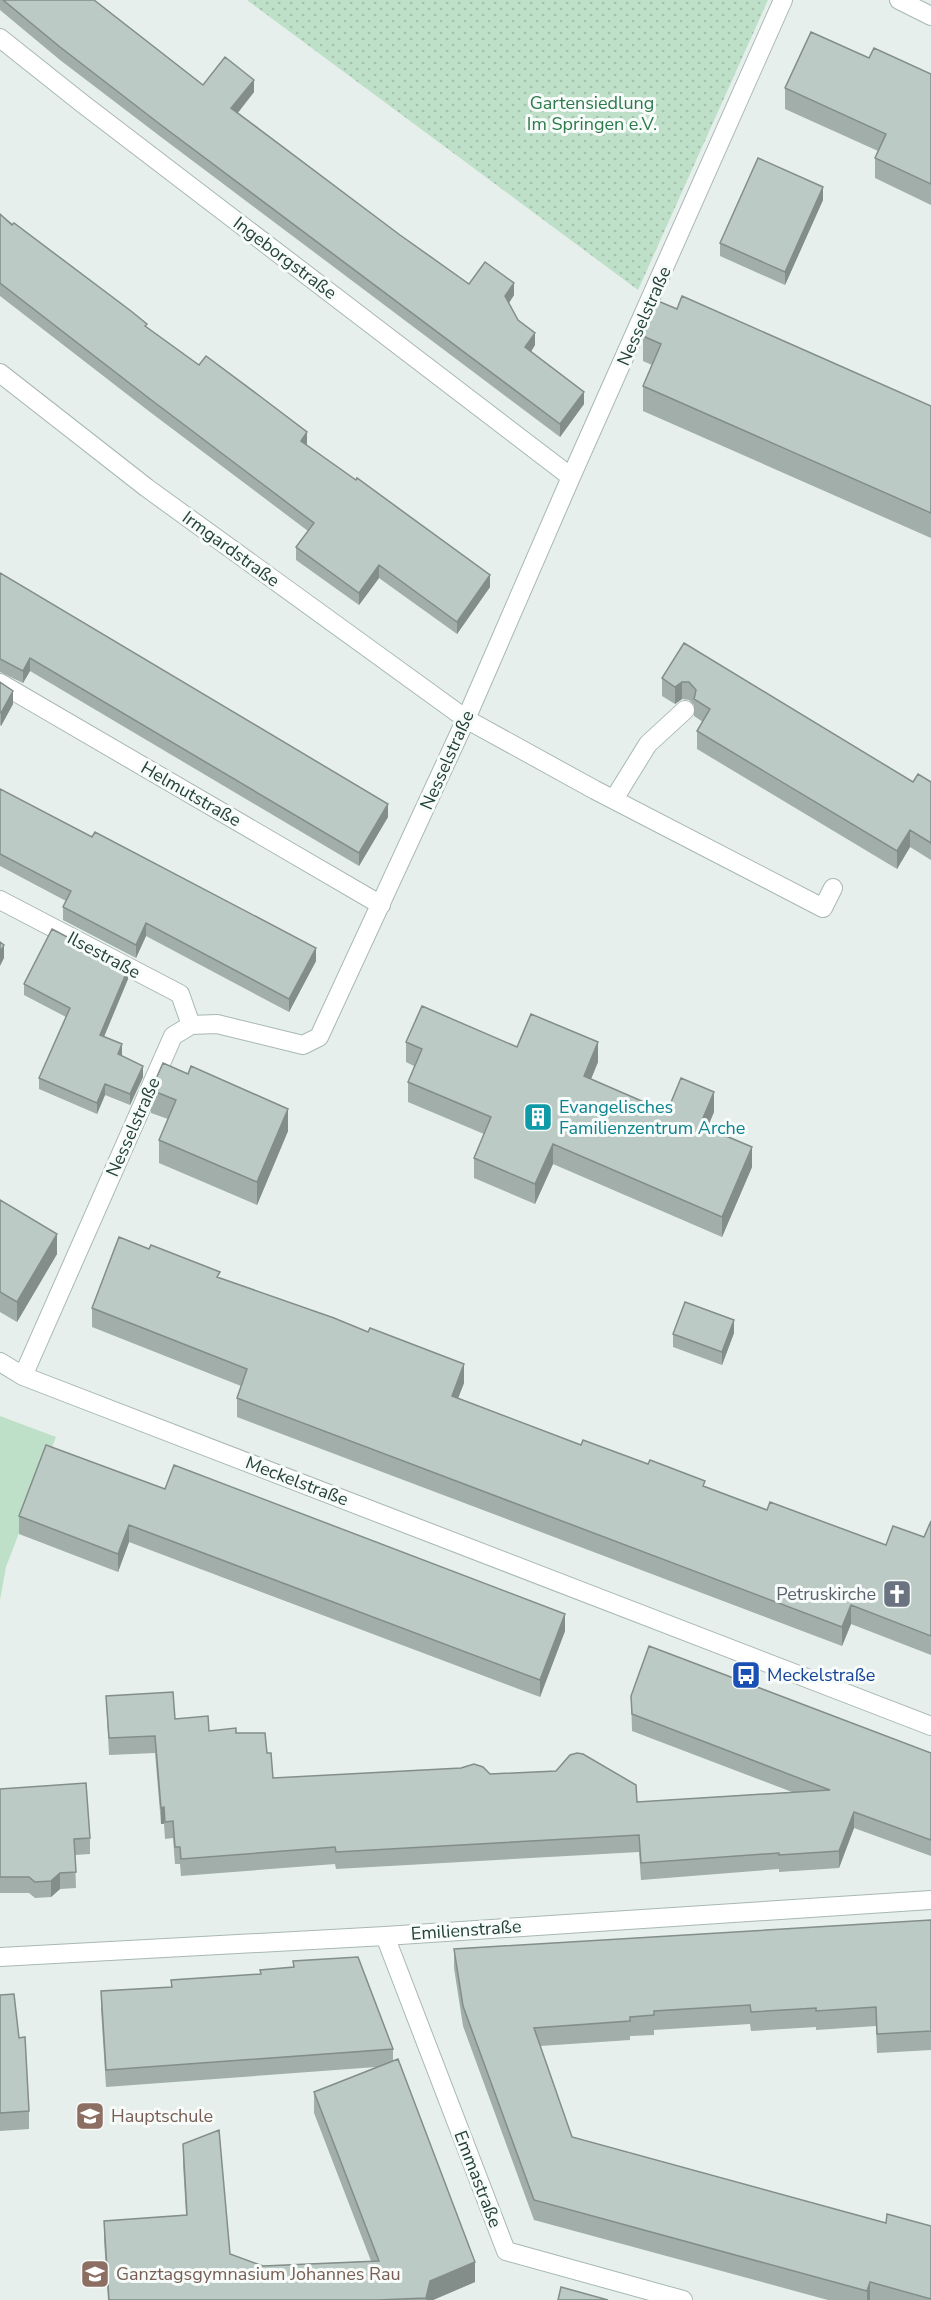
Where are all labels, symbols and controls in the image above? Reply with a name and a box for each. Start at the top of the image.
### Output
park label: Gartensiedlung Im Springen e.V. [527,91,657,136]
street label: Ingeborgstraße [228,211,342,305]
street label: Nesselstraße [611,263,677,369]
street label: Irmgardstraße [178,506,284,592]
street label: Nesselstraße [414,707,480,813]
street label: Helmutstraße [137,756,245,832]
street label: Ilsestraße [63,926,145,984]
street label: Nesselstraße [100,1074,166,1180]
place label: Evangelisches Familienzentrum Arche [559,1095,745,1140]
building icon: Evangelisches Familienzentrum Arche [522,1101,554,1133]
street label: Meckelstraße [242,1450,352,1512]
church icon: Petruskirche [881,1578,913,1610]
place label: Petruskirche [776,1582,876,1606]
bus stop icon: Meckelstraße [730,1659,762,1691]
place label: Meckelstraße [767,1663,875,1687]
street label: Emilienstraße [410,1914,522,1946]
school or university icon: Hauptschule [74,2100,106,2132]
place label: Hauptschule [111,2104,213,2128]
street label: Emmastraße [448,2127,508,2231]
school or university icon: Ganztagsgymnasium Johannes Rau [79,2258,111,2290]
place label: Ganztagsgymnasium Johannes Rau [116,2262,401,2286]

